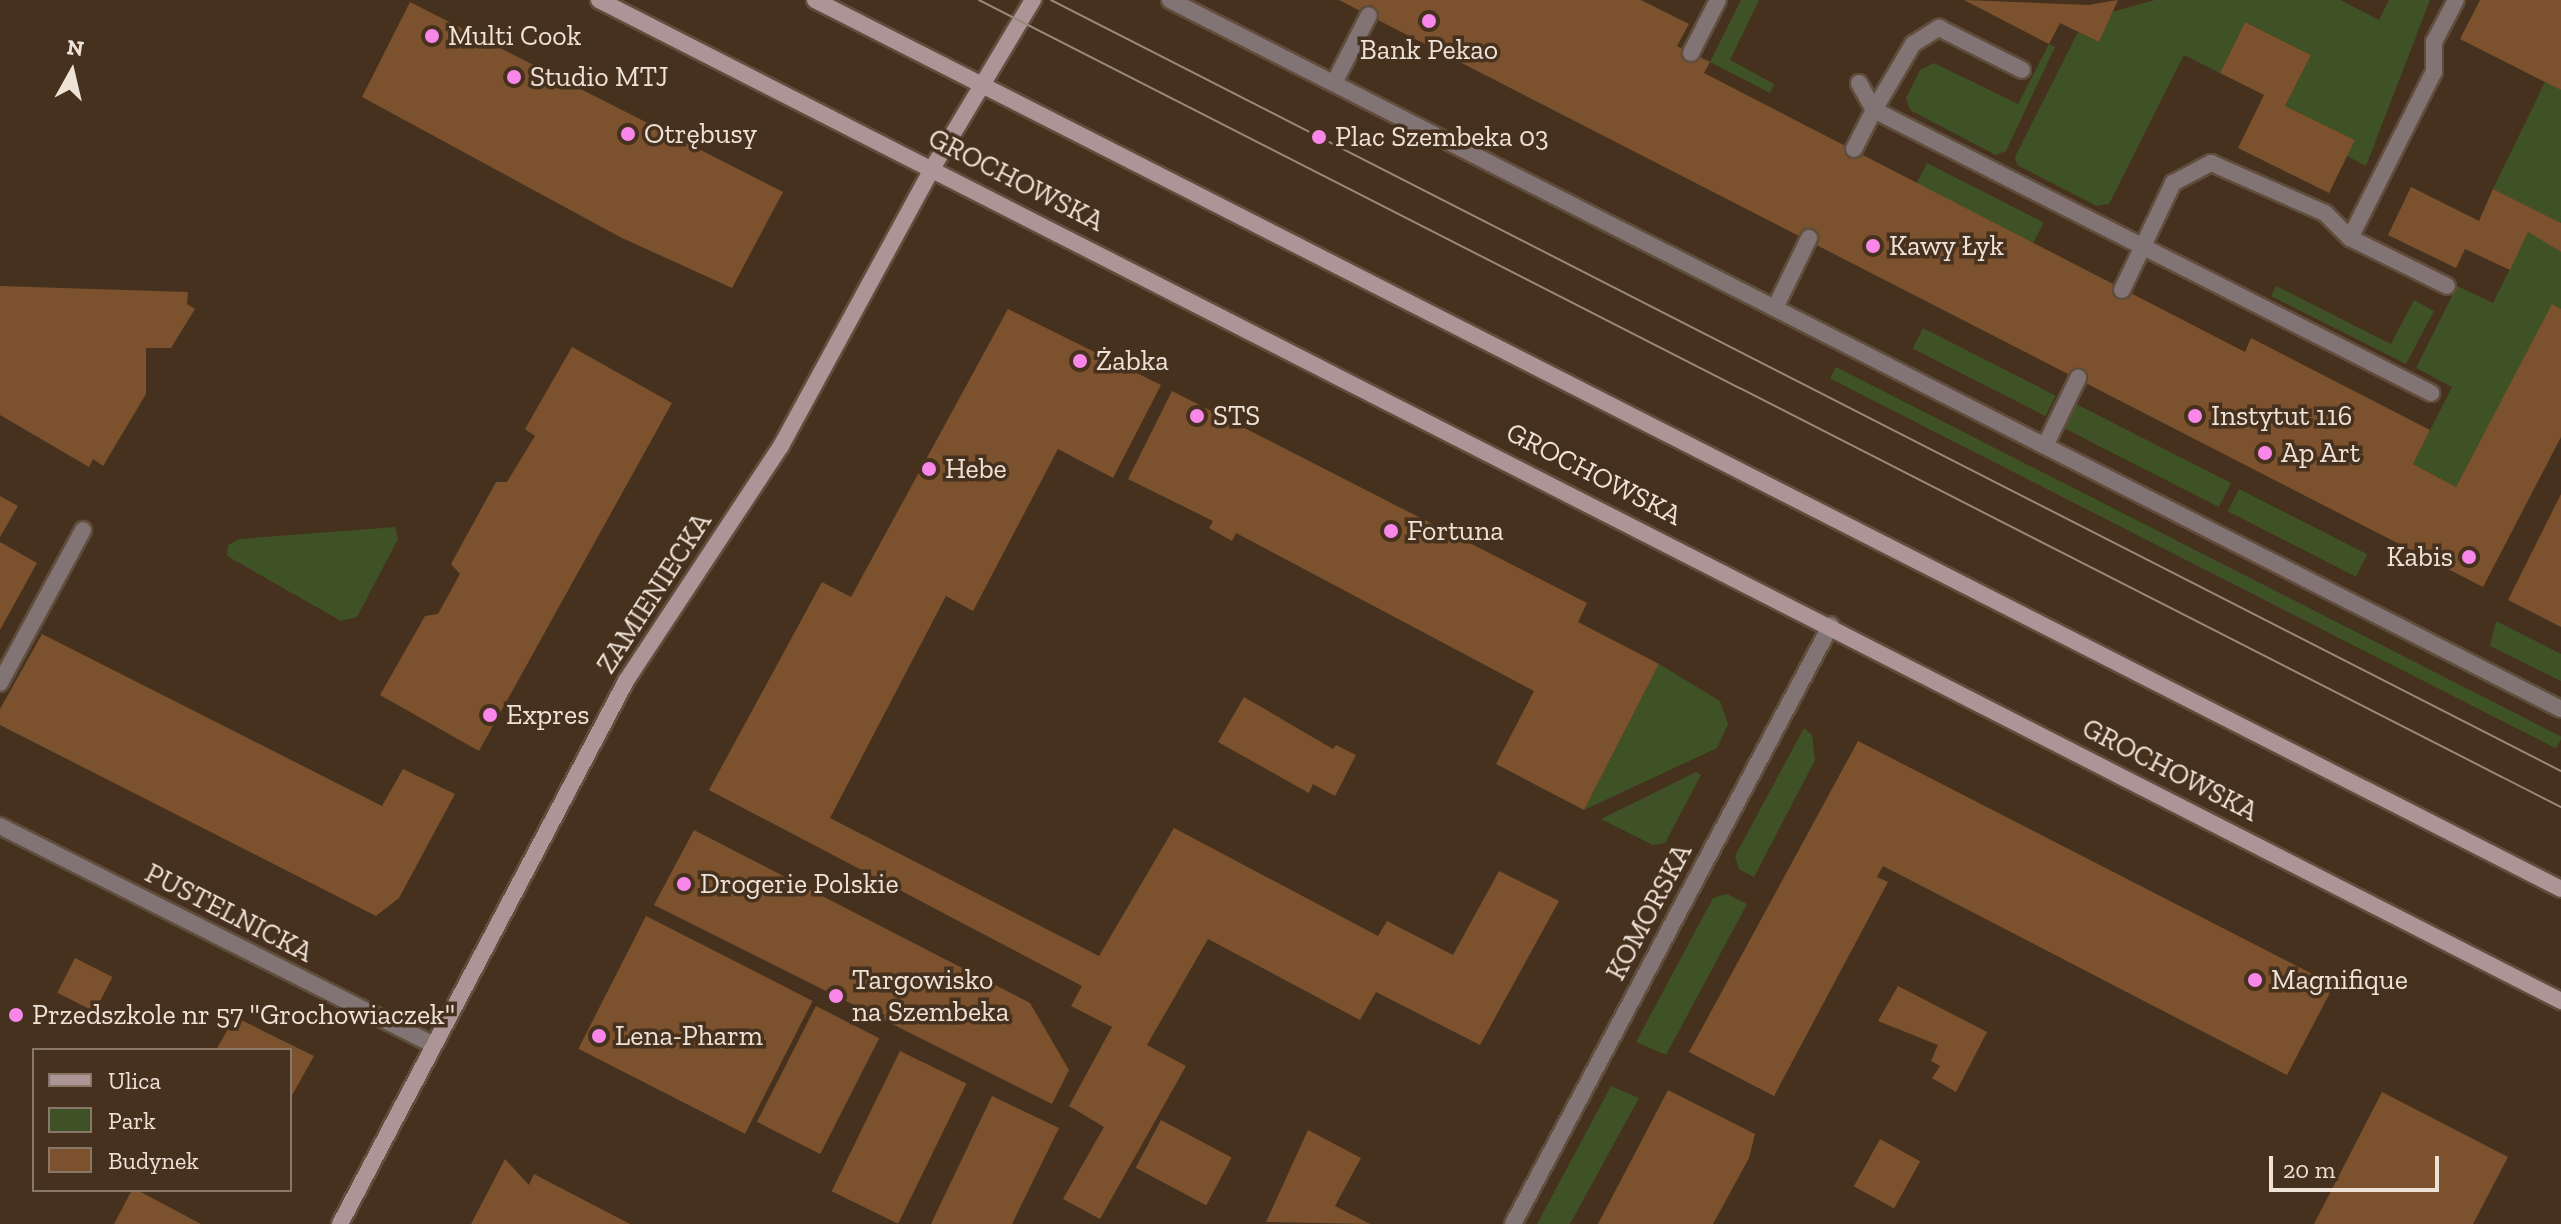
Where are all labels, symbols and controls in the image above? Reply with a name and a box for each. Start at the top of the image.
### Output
marker: Bank Pekao [1420,12,1438,30]
place label: Multi Cook [448,19,581,53]
marker: Multi Cook [423,27,441,45]
north arrow [32,32,112,112]
text: N [65,33,86,62]
place label: Bank Pekao [1360,33,1498,67]
place label: Studio MTJ [530,60,669,94]
marker: Studio MTJ [505,68,523,86]
place label: Otrębusy [644,117,757,151]
place label: Plac Szembeka 03 [1335,120,1549,154]
street label: GROCHOWSKA [923,121,1109,239]
marker: Otrębusy [619,125,637,143]
marker: Plac Szembeka 03 [1310,128,1328,146]
place label: Kawy Łyk [1889,229,2005,263]
marker: Kawy Łyk [1864,237,1882,255]
place label: Żabka [1096,344,1169,378]
marker: Żabka [1071,352,1089,370]
place label: STS [1213,399,1260,433]
place label: Instytut 116 [2211,399,2352,433]
marker: STS [1188,407,1206,425]
marker: Instytut 116 [2186,407,2204,425]
street label: GROCHOWSKA [1501,415,1687,533]
place label: Ap Art [2281,436,2361,470]
marker: Ap Art [2256,444,2274,462]
place label: Hebe [945,452,1007,486]
marker: Hebe [920,460,938,478]
street label: ZAMIENIECKA [590,506,718,680]
place label: Fortuna [1407,514,1504,548]
marker: Fortuna [1382,522,1400,540]
place label: Kabis [2386,540,2453,574]
marker: Kabis [2460,548,2478,566]
place label: Expres [506,698,589,732]
marker: Expres [481,706,499,724]
street label: GROCHOWSKA [2077,711,2263,829]
street label: KOMORSKA [1599,838,1699,986]
street label: PUSTELNICKA [140,856,318,970]
place label: Drogerie Polskie [700,867,899,901]
marker: Drogerie Polskie [675,875,693,893]
place label: Targowisko na Szembeka [852,963,1009,1029]
place label: Magnifique [2271,963,2408,997]
marker: Magnifique [2246,971,2264,989]
marker: Targowisko na Szembeka [827,987,845,1005]
place label: Przedszkole nr 57 "Grochowiaczek" [32,998,455,1032]
marker: Przedszkole nr 57 "Grochowiaczek" [7,1006,25,1024]
place label: Lena-Pharm [615,1019,763,1053]
marker: Lena-Pharm [590,1027,608,1045]
legend [32,1048,292,1192]
text: Ulica [108,1066,161,1095]
text: Park [108,1106,156,1135]
scale bar [2273,1140,2443,1190]
text: Budynek [108,1146,199,1175]
text: 20 m [2283,1155,2335,1184]

